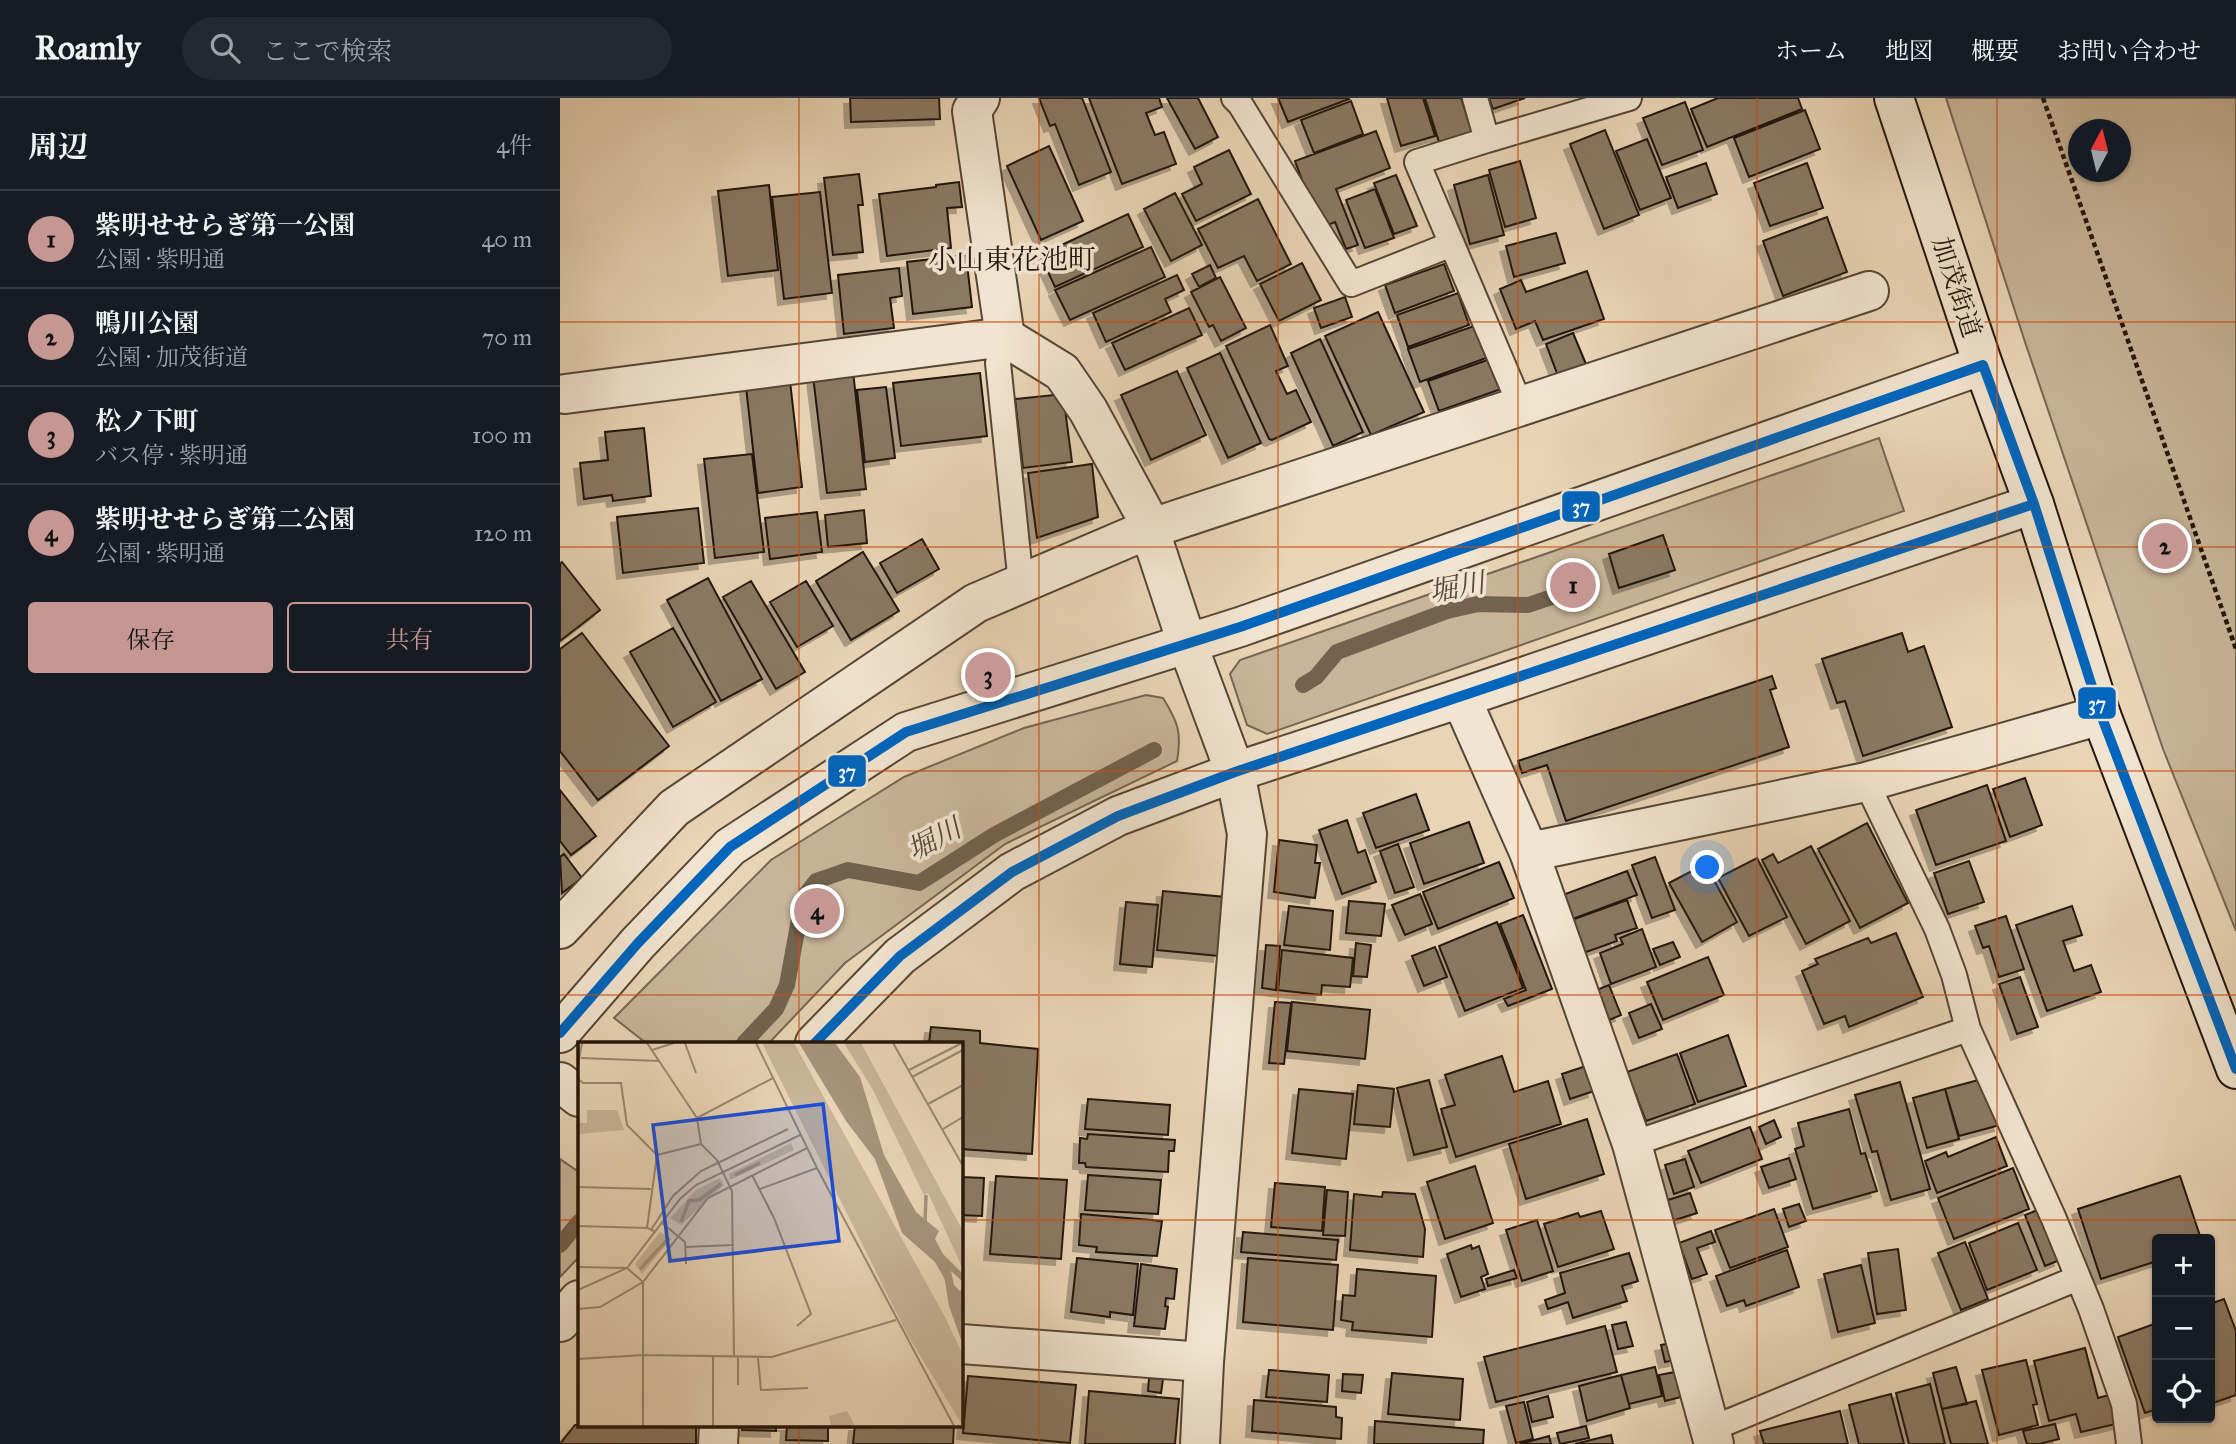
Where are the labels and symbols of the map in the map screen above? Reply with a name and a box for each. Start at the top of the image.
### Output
north arrow [2068,119,2131,182]
street label: 加茂街道 [1926,233,1988,341]
district label: 小山東花池町 [928,242,1096,277]
line badge: 37 [1561,490,1601,523]
text: 37 [1572,495,1590,519]
pin: 2 [2142,520,2188,572]
pin: 1 [1550,559,1596,611]
water label: 堀川 [1426,564,1491,610]
pin: 3 [965,649,1011,701]
line badge: 37 [2077,686,2117,720]
text: 37 [2088,692,2106,716]
line badge: 37 [827,754,867,788]
text: 37 [838,760,856,784]
water label: 堀川 [901,809,970,868]
your location [1690,850,1724,884]
pin: 4 [794,885,840,937]
inset map [578,1042,962,1426]

